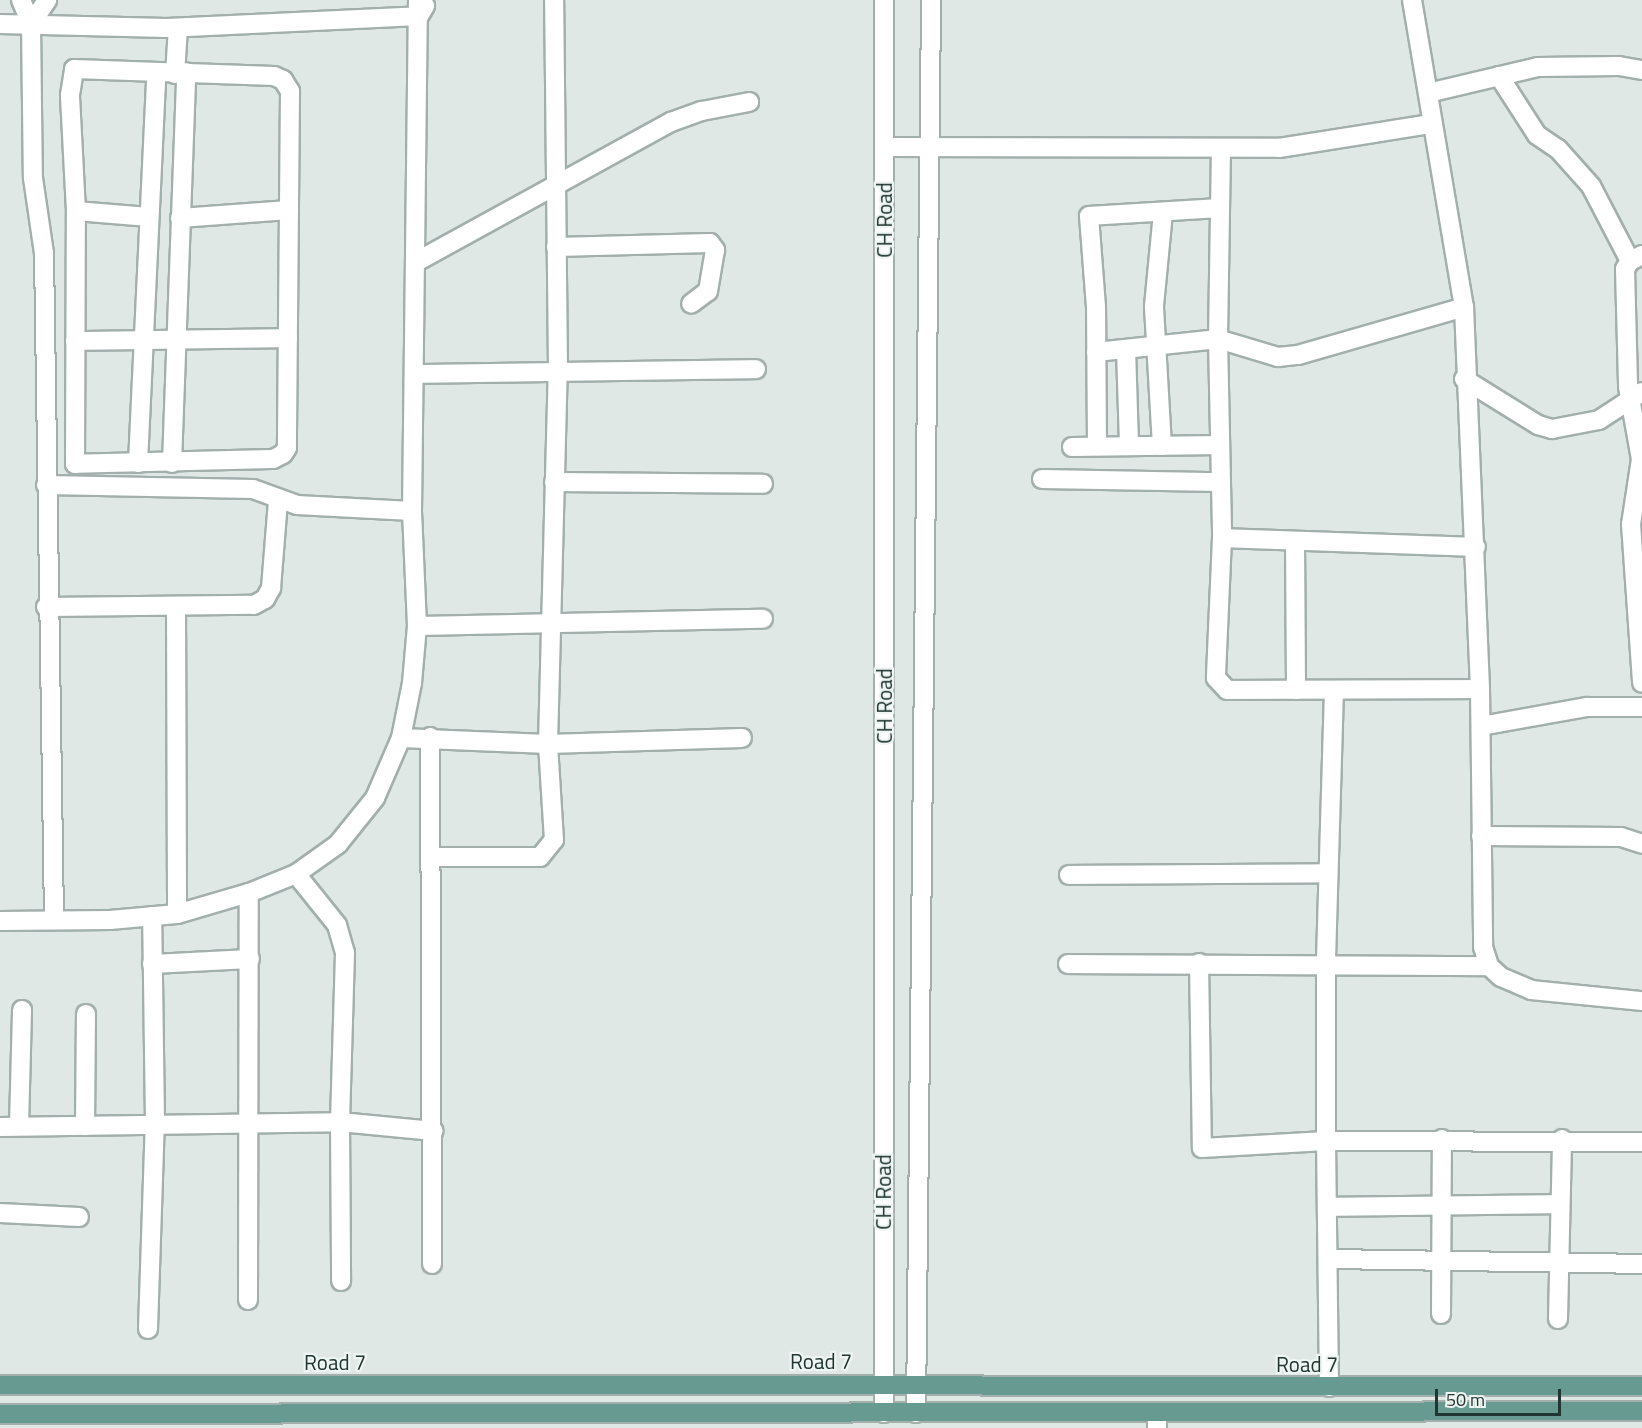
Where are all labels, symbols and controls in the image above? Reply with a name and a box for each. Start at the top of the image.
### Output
street label: CH Road [871,182,897,258]
street label: CH Road [871,668,897,744]
street label: CH Road [870,1154,896,1230]
street label: Road 7 [790,1348,852,1374]
street label: Road 7 [304,1349,366,1375]
street label: Road 7 [1276,1351,1338,1377]
scale bar [1438,1377,1564,1415]
text: 50 m [1446,1386,1485,1413]

